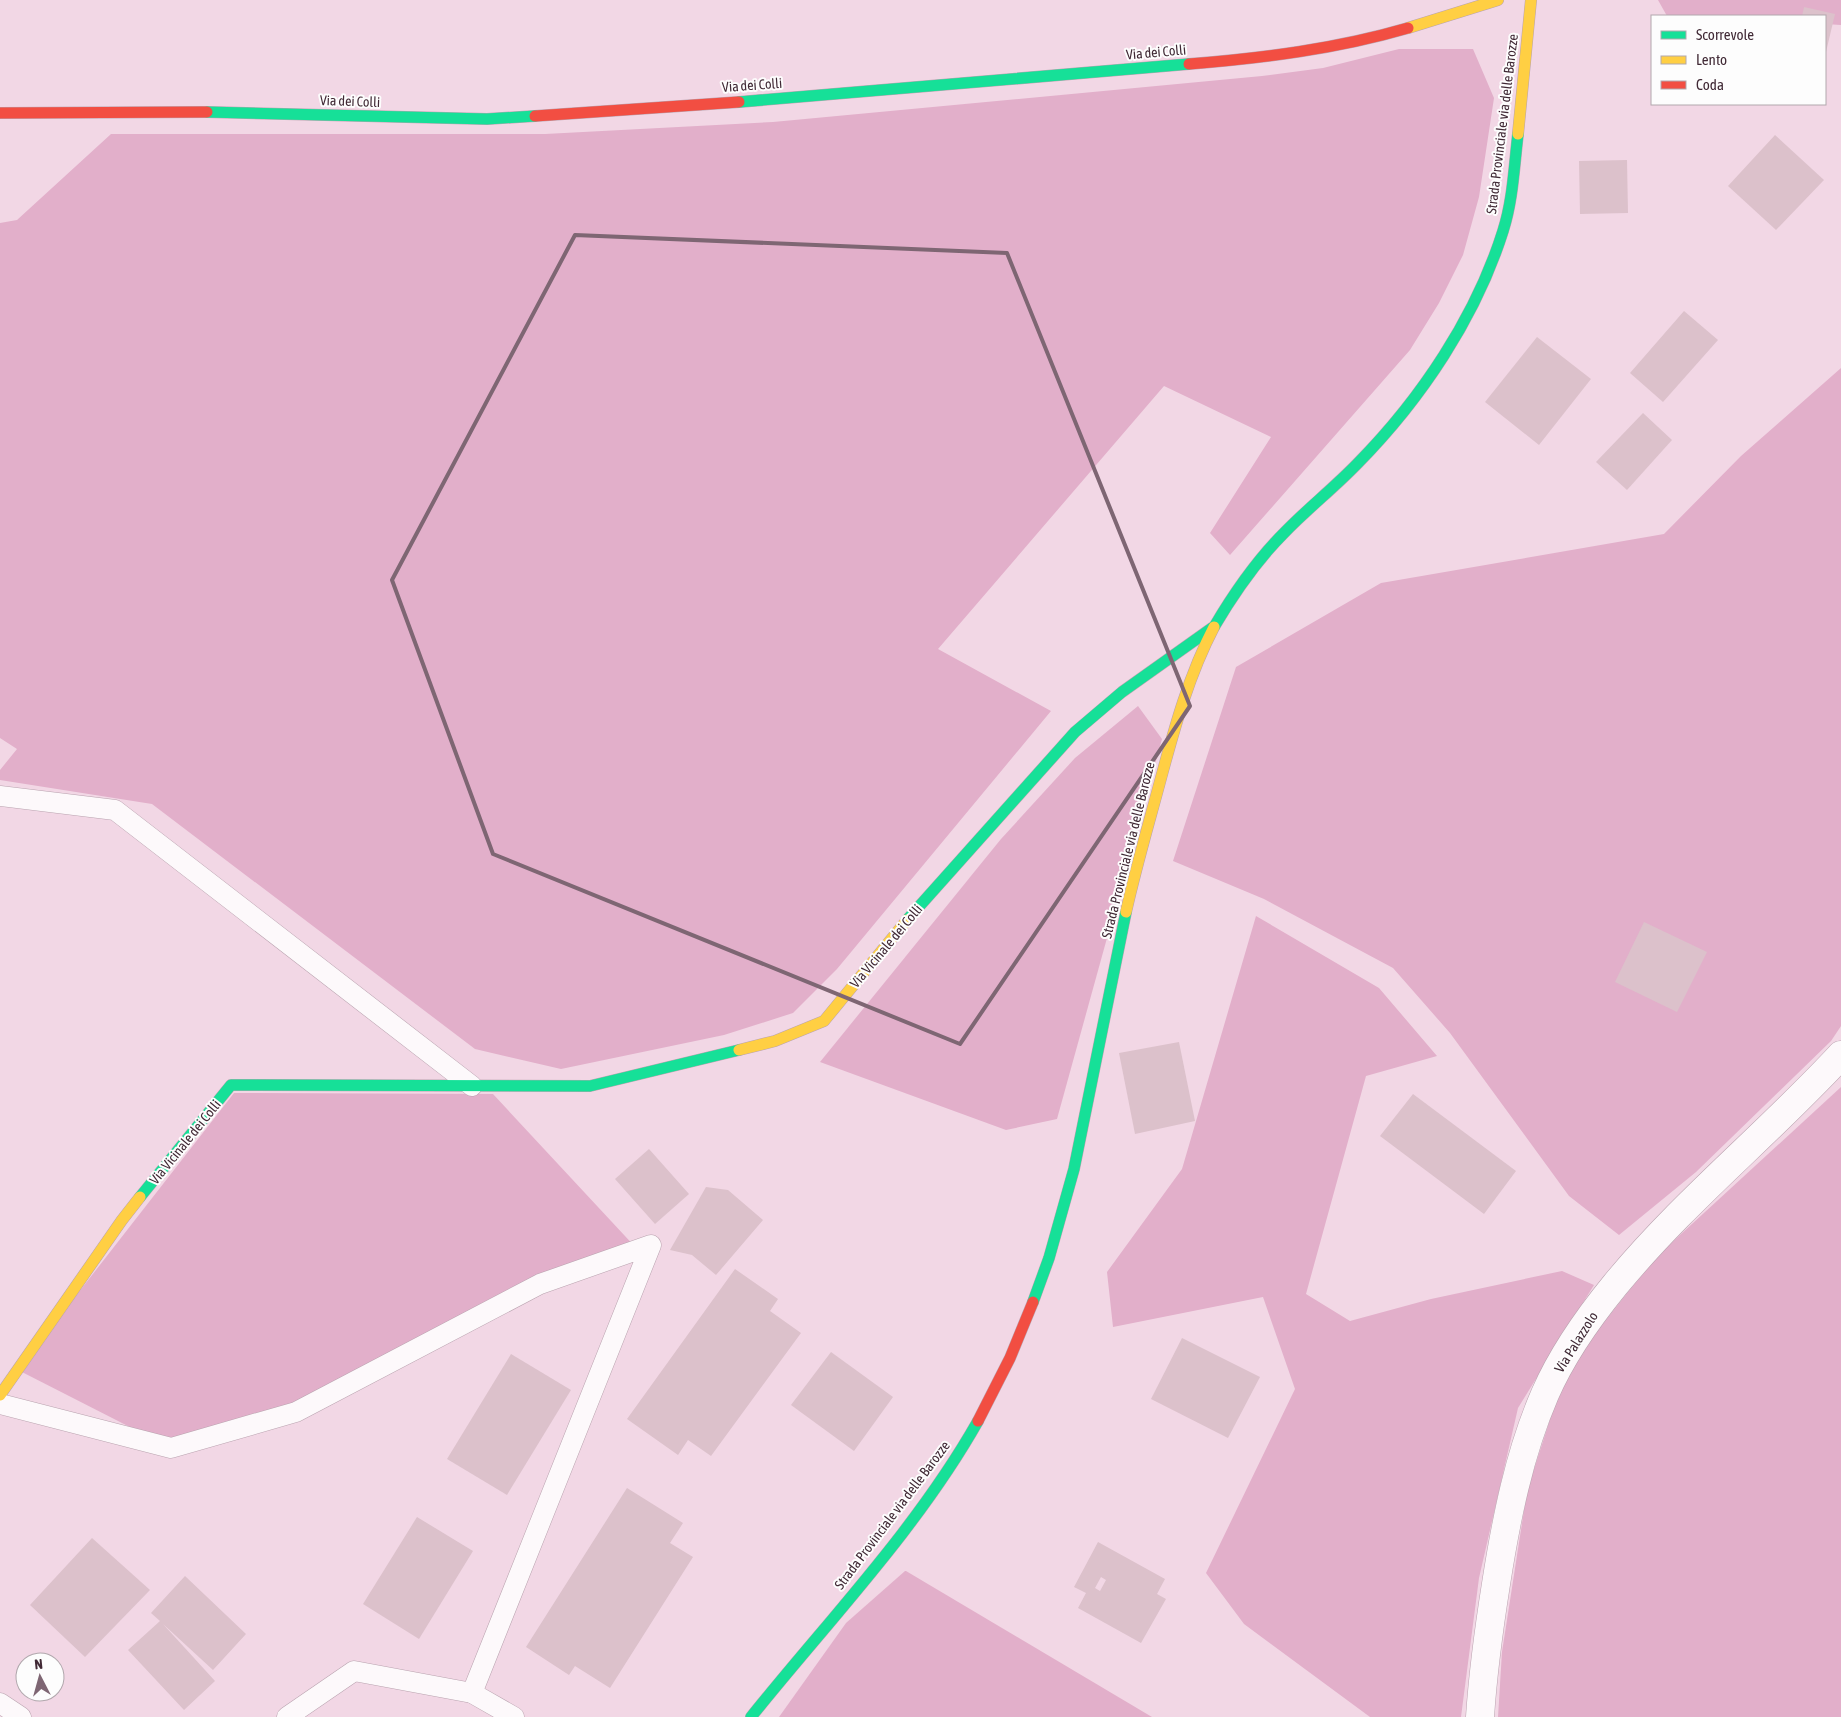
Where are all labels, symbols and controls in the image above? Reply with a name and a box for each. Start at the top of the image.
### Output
legend [1651,15,1826,105]
text: Scorrevole [1696,26,1754,43]
street label: Strada Provinciale via delle Barozze [1483,33,1521,215]
street label: Via dei Colli [1125,41,1187,63]
text: Lento [1696,51,1727,68]
street label: Via dei Colli [721,75,783,95]
text: Coda [1696,76,1724,93]
street label: Via dei Colli [320,92,380,110]
street label: Strada Provinciale via delle Barozze [1098,760,1158,940]
street label: Via Vicinale dei Colli [847,901,925,991]
street label: Via Vicinale dei Colli [146,1097,224,1187]
street label: Via Palazzolo [1551,1309,1601,1375]
street label: Strada Provinciale via delle Barozze [831,1438,953,1592]
north arrow [15,1652,65,1702]
text: N [34,1656,44,1672]

